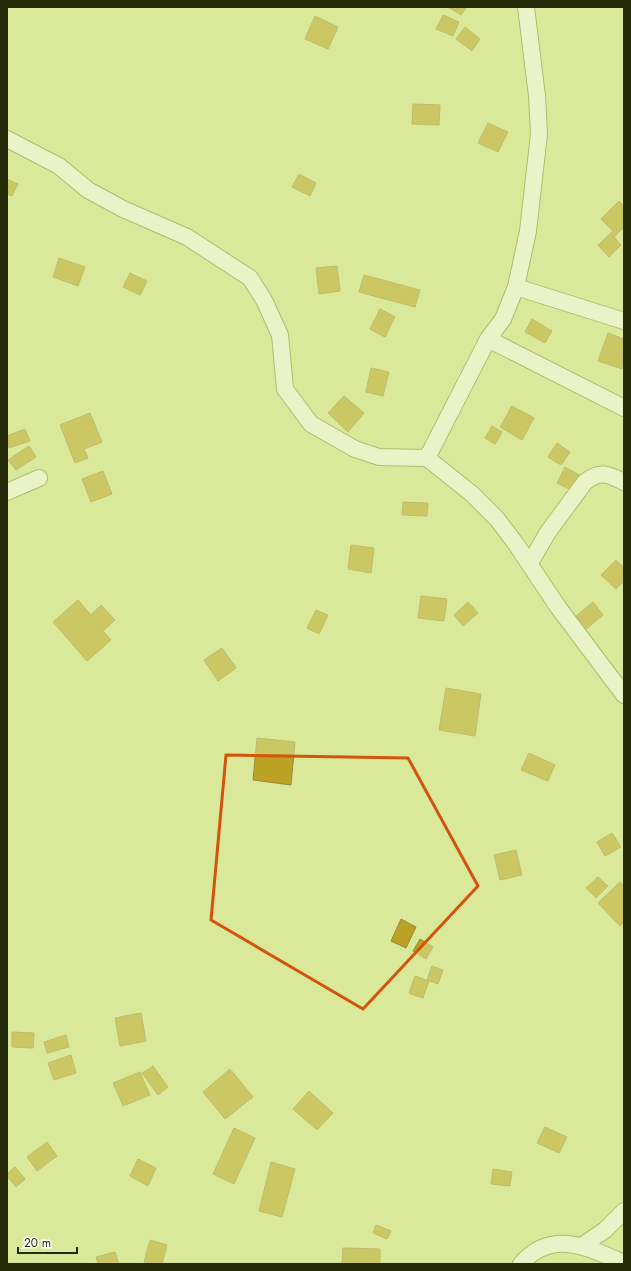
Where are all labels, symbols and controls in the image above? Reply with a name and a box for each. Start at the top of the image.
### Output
scale bar [18,1229,77,1255]
text: 20 m [24,1234,51,1252]

